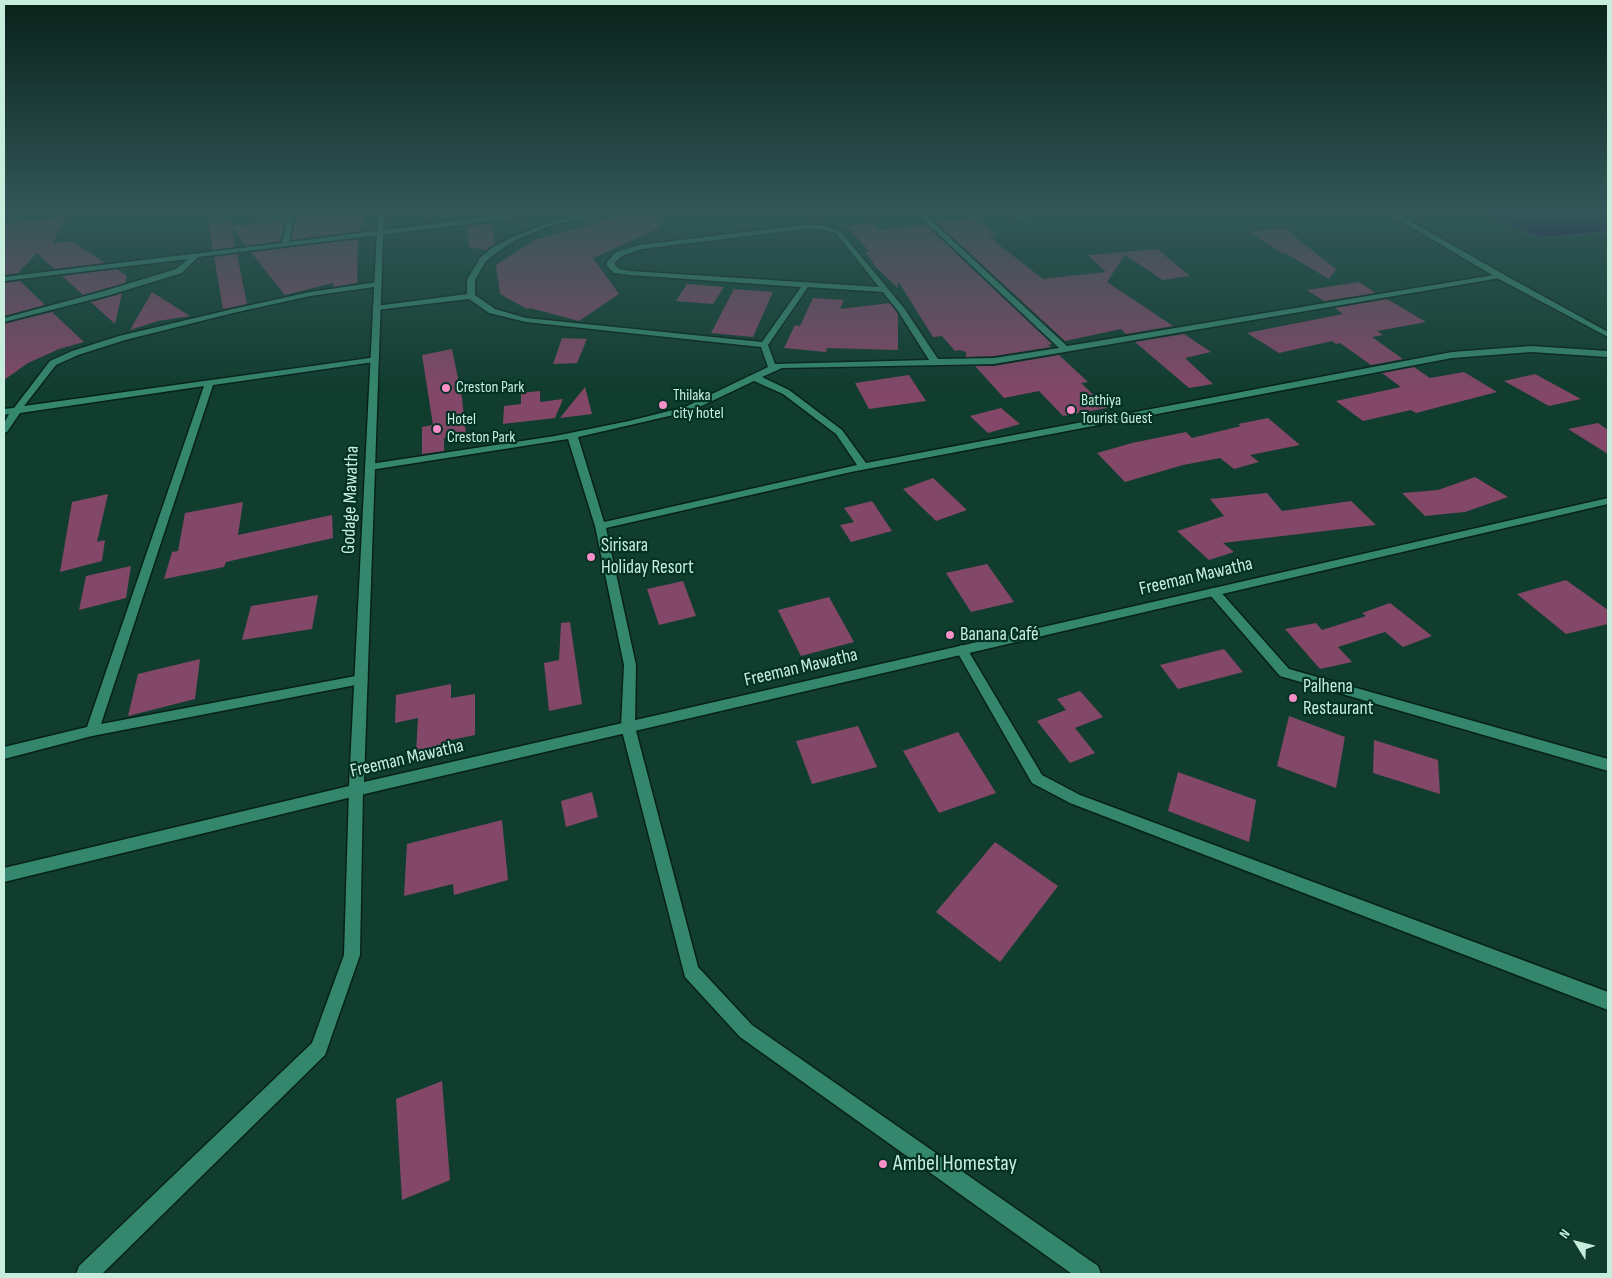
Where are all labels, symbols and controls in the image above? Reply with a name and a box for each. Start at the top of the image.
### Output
place label: Creston Park [456,378,524,398]
marker: Creston Park [440,382,452,394]
place label: Thilaka city hotel [673,386,724,424]
place label: Bathiya Tourist Guest [1081,391,1152,429]
marker: Thilaka city hotel [657,399,669,411]
marker: Bathiya Tourist Guest [1065,404,1077,416]
place label: Hotel Creston Park [447,410,515,448]
marker: Hotel Creston Park [431,423,443,435]
street label: Godage Mawatha [338,445,364,555]
place label: Sirisara Holiday Resort [601,535,694,579]
marker: Sirisara Holiday Resort [585,551,597,563]
street label: Freeman Mawatha [1137,553,1255,601]
place label: Banana Café [960,624,1039,646]
marker: Banana Café [944,629,956,641]
street label: Freeman Mawatha [742,644,860,692]
place label: Palhena Restaurant [1303,676,1373,720]
marker: Palhena Restaurant [1287,692,1299,704]
street label: Freeman Mawatha [348,735,466,783]
place label: Ambel Homestay [893,1151,1017,1177]
marker: Ambel Homestay [877,1158,889,1170]
north arrow [1552,1218,1602,1268]
text: N [1555,1226,1574,1242]

